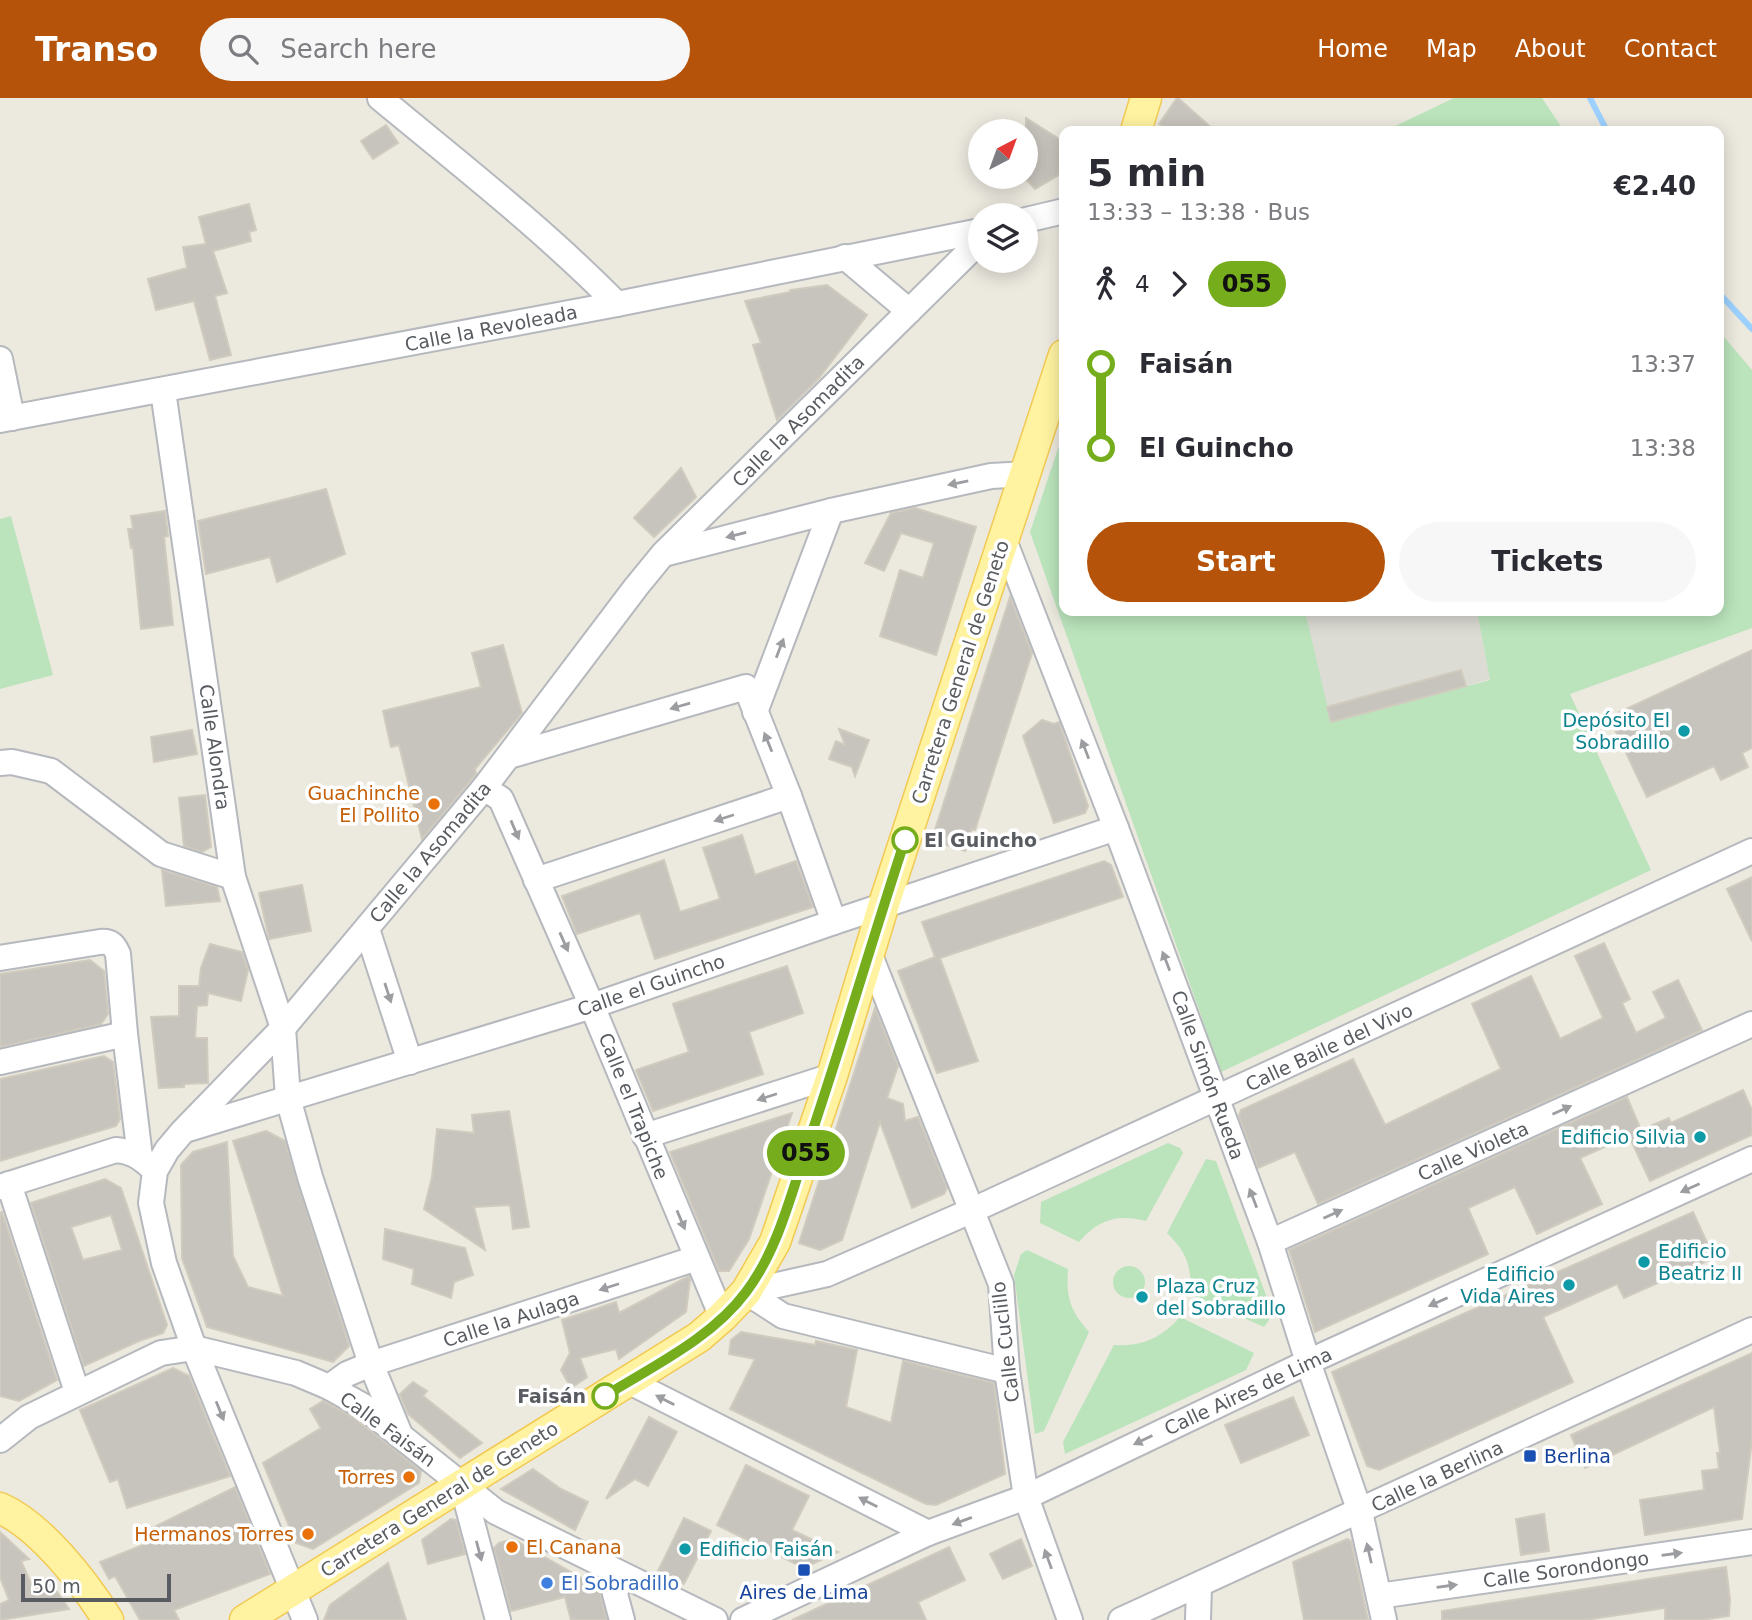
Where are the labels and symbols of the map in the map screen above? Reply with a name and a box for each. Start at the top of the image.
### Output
north arrow [968,119,1038,189]
street label: Calle la Revoleada [403,300,579,356]
street label: Calle la Asomadita [728,351,868,491]
one-way arrow [947,478,969,489]
one-way arrow [725,530,747,541]
street label: Carretera General de Geneto [907,537,1013,807]
one-way arrow [774,637,785,658]
street label: Calle Alondra [195,683,235,811]
one-way arrow [669,702,690,712]
place label: Depósito El Sobradillo [1562,709,1670,753]
marker: Depósito El Sobradillo [1676,723,1692,739]
one-way arrow [762,731,773,752]
one-way arrow [1079,738,1090,759]
street label: Calle la Asomadita [365,777,495,927]
place label: Guachinche El Pollito [308,782,420,826]
marker: Guachinche El Pollito [426,796,442,812]
one-way arrow [714,813,735,823]
one-way arrow [509,820,520,841]
marker: El Guincho [892,827,918,853]
place label: El Guincho [924,829,1037,851]
one-way arrow [558,932,570,952]
street label: Calle el Guincho [574,949,728,1021]
one-way arrow [1160,951,1171,972]
one-way arrow [383,983,394,1004]
street label: Calle Simón Rueda [1167,987,1249,1163]
street label: Calle Baile del Vivo [1242,999,1416,1095]
street label: Calle el Trapiche [595,1030,673,1182]
one-way arrow [756,1092,777,1103]
one-way arrow [1552,1104,1572,1116]
street label: Calle Violeta [1414,1117,1532,1185]
place label: Edificio Silvia [1561,1126,1686,1148]
marker: Edificio Silvia [1692,1129,1708,1145]
line badge: 055 [766,1130,846,1176]
one-way arrow [1680,1182,1700,1194]
one-way arrow [1248,1187,1259,1208]
one-way arrow [1322,1208,1343,1219]
one-way arrow [676,1209,687,1230]
place label: Edificio Beatriz II [1658,1240,1742,1284]
marker: Edificio Beatriz II [1636,1254,1652,1270]
place label: Edificio Vida Aires [1460,1263,1555,1307]
place label: Plaza Cruz del Sobradillo [1156,1275,1286,1319]
marker: Edificio Vida Aires [1561,1277,1577,1293]
street label: Calle Cuclillo [987,1280,1023,1404]
one-way arrow [598,1282,619,1292]
street label: Calle la Aulaga [440,1287,582,1351]
marker: Plaza Cruz del Sobradillo [1134,1289,1150,1305]
one-way arrow [1428,1296,1448,1308]
street label: Calle Aires de Lima [1161,1343,1335,1439]
marker: Faisán [592,1383,618,1409]
place label: Faisán [517,1385,586,1407]
street label: Calle Faisán [336,1387,440,1471]
one-way arrow [654,1394,674,1406]
one-way arrow [215,1401,226,1422]
street label: Carretera General de Geneto [316,1417,562,1581]
one-way arrow [1133,1435,1154,1446]
street label: Calle la Berlina [1368,1436,1506,1516]
place label: Berlina [1544,1445,1611,1467]
marker: Berlina [1522,1448,1538,1464]
place label: Torres [338,1466,395,1488]
marker: Torres [401,1469,417,1485]
one-way arrow [857,1497,877,1509]
one-way arrow [951,1516,972,1527]
place label: Hermanos Torres [134,1523,294,1545]
marker: Hermanos Torres [300,1526,316,1542]
place label: El Canana [526,1536,622,1558]
place label: Edificio Faisán [699,1538,833,1560]
marker: El Canana [504,1539,520,1555]
one-way arrow [474,1540,485,1562]
marker: Edificio Faisán [677,1541,693,1557]
one-way arrow [1364,1542,1375,1564]
street label: Calle Sorondongo [1482,1546,1650,1592]
one-way arrow [1042,1548,1053,1569]
one-way arrow [1661,1548,1683,1559]
marker: Aires de Lima [796,1562,812,1578]
scale bar [21,1571,172,1603]
place label: El Sobradillo [561,1572,679,1594]
marker: El Sobradillo [539,1575,555,1591]
place label: Aires de Lima [739,1581,869,1603]
one-way arrow [1436,1581,1458,1592]

